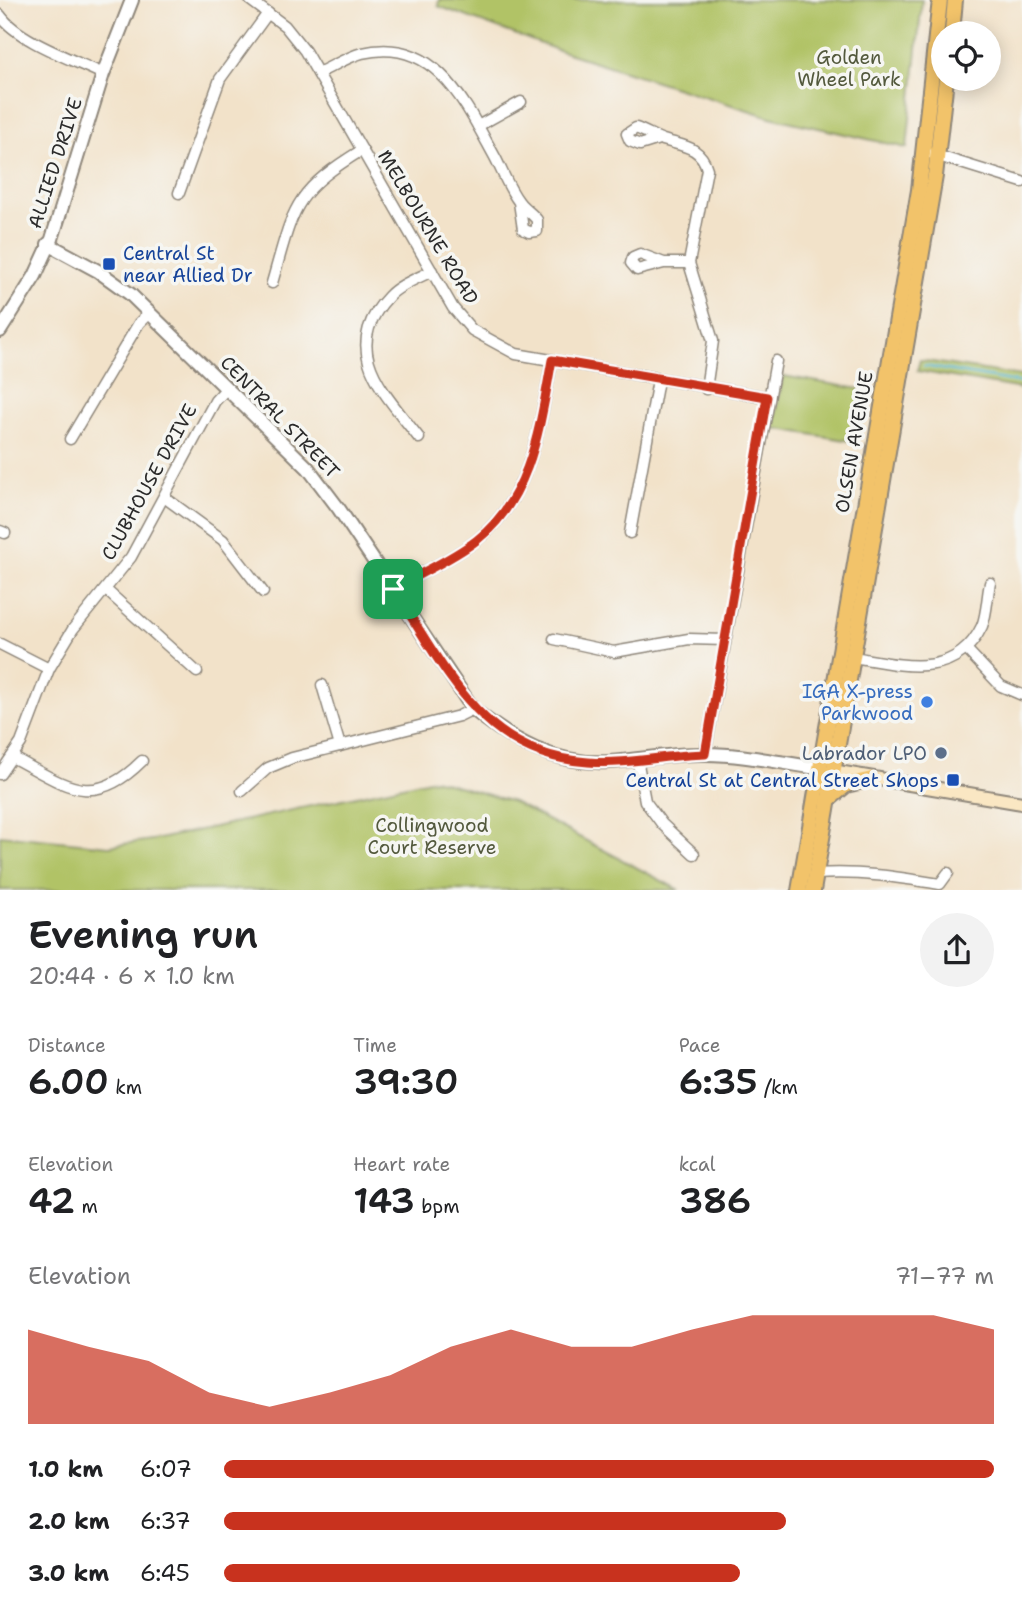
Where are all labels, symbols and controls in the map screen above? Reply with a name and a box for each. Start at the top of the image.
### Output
map controls [931,21,1001,91]
button: locate [931,21,1001,91]
park label: Golden Wheel Park [797,45,901,92]
street label: ALLIED DRIVE [22,94,88,232]
street label: MELBOURNE ROAD [372,145,484,309]
place label: Central St near Allied Dr [123,241,253,288]
marker: Central St near Allied Dr [101,256,117,272]
street label: CENTRAL STREET [215,350,345,484]
street label: OLSEN AVENUE [829,369,879,515]
street label: CLUBHOUSE DRIVE [96,399,202,565]
pin [363,559,423,619]
icon: arrive [374,570,412,608]
place label: IGA X-press Parkwood [802,679,913,726]
marker: IGA X-press Parkwood [919,694,935,710]
place label: Labrador LPO [802,741,927,766]
marker: Labrador LPO [933,745,949,761]
place label: Central St at Central Street Shops [625,768,939,793]
marker: Central St at Central Street Shops [945,772,961,788]
park label: Collingwood Court Reserve [368,813,496,860]
text: Evening run [28,909,258,960]
button: share [920,913,994,987]
text: 20:44 · 6 × 1.0 km [28,961,235,991]
text: Distance [28,1033,106,1058]
text: Time [353,1033,397,1058]
text: Pace [679,1033,720,1058]
text: 6.00 [28,1058,109,1105]
text: 39:30 [353,1058,459,1105]
text: 6:35 [679,1058,758,1105]
text: km [109,1075,142,1100]
text: /km [758,1075,798,1100]
text: Elevation [28,1152,113,1177]
text: Heart rate [353,1152,450,1177]
text: kcal [679,1152,716,1177]
text: 42 [28,1177,75,1224]
text: 143 [353,1177,415,1224]
text: 386 [679,1177,751,1224]
text: m [75,1194,98,1219]
text: bpm [415,1194,460,1219]
text: Elevation [28,1261,131,1291]
text: 71–77 m [895,1261,994,1291]
text: 1.0 km [28,1454,103,1484]
text: 6:07 [140,1454,192,1484]
text: 2.0 km [28,1506,110,1536]
text: 6:37 [140,1506,191,1536]
text: 3.0 km [28,1558,109,1588]
text: 6:45 [140,1558,190,1588]

